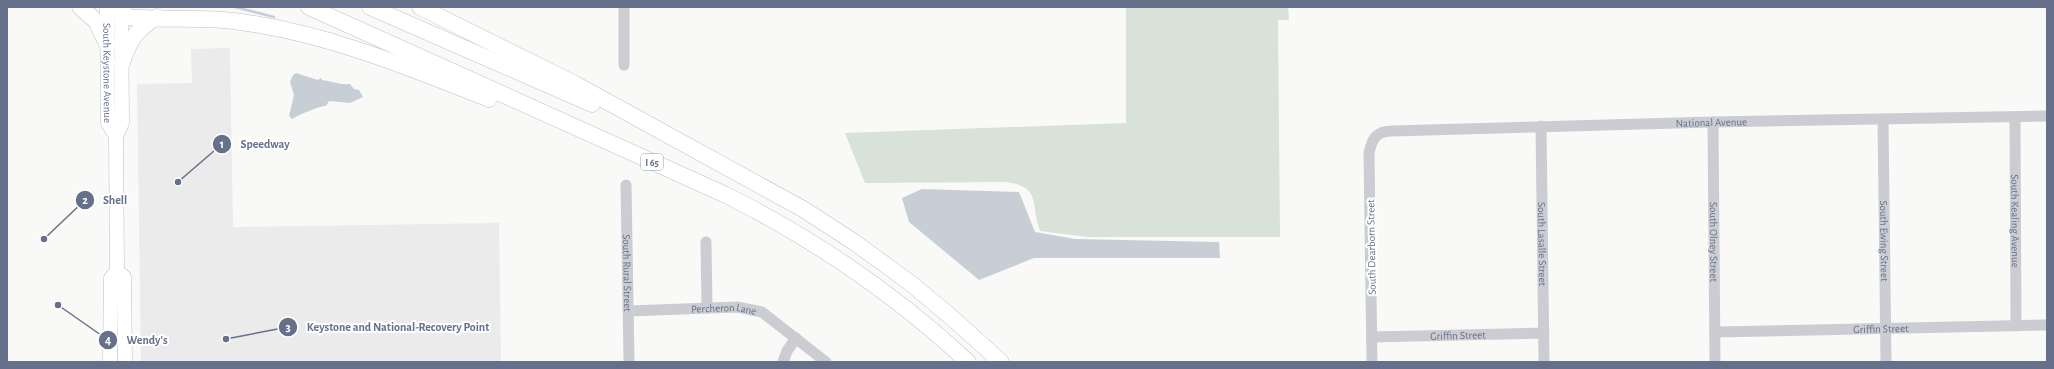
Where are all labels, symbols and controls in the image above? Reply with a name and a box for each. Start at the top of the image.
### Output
street label: South Keystone Avenue [101,23,113,123]
street label: National Avenue [1676,116,1747,129]
callout: Speedway [212,132,297,156]
text: 1 [220,138,224,150]
text: Speedway [240,138,290,151]
road number: I 65 [641,154,663,170]
street label: South Kealing Avenue [2009,174,2021,268]
callout: Shell [75,188,135,212]
text: 2 [82,194,88,206]
text: Shell [103,194,127,206]
street label: South Dearborn Street [1365,199,1378,295]
street label: South Ewing Street [1878,200,1890,282]
street label: South Lasalle Street [1536,202,1548,287]
street label: South Olney Street [1708,202,1719,283]
street label: South Rural Street [621,234,633,312]
street label: Percheron Lane [691,302,757,317]
callout: Keystone and National-Recovery Point [278,315,497,339]
text: 3 [285,321,291,333]
text: Keystone and National-Recovery Point [307,321,489,334]
street label: Griffin Street [1853,323,1909,335]
callout: Wendy's [98,328,175,352]
street label: Griffin Street [1430,329,1486,342]
text: 4 [105,334,111,346]
text: Wendy's [127,334,168,347]

